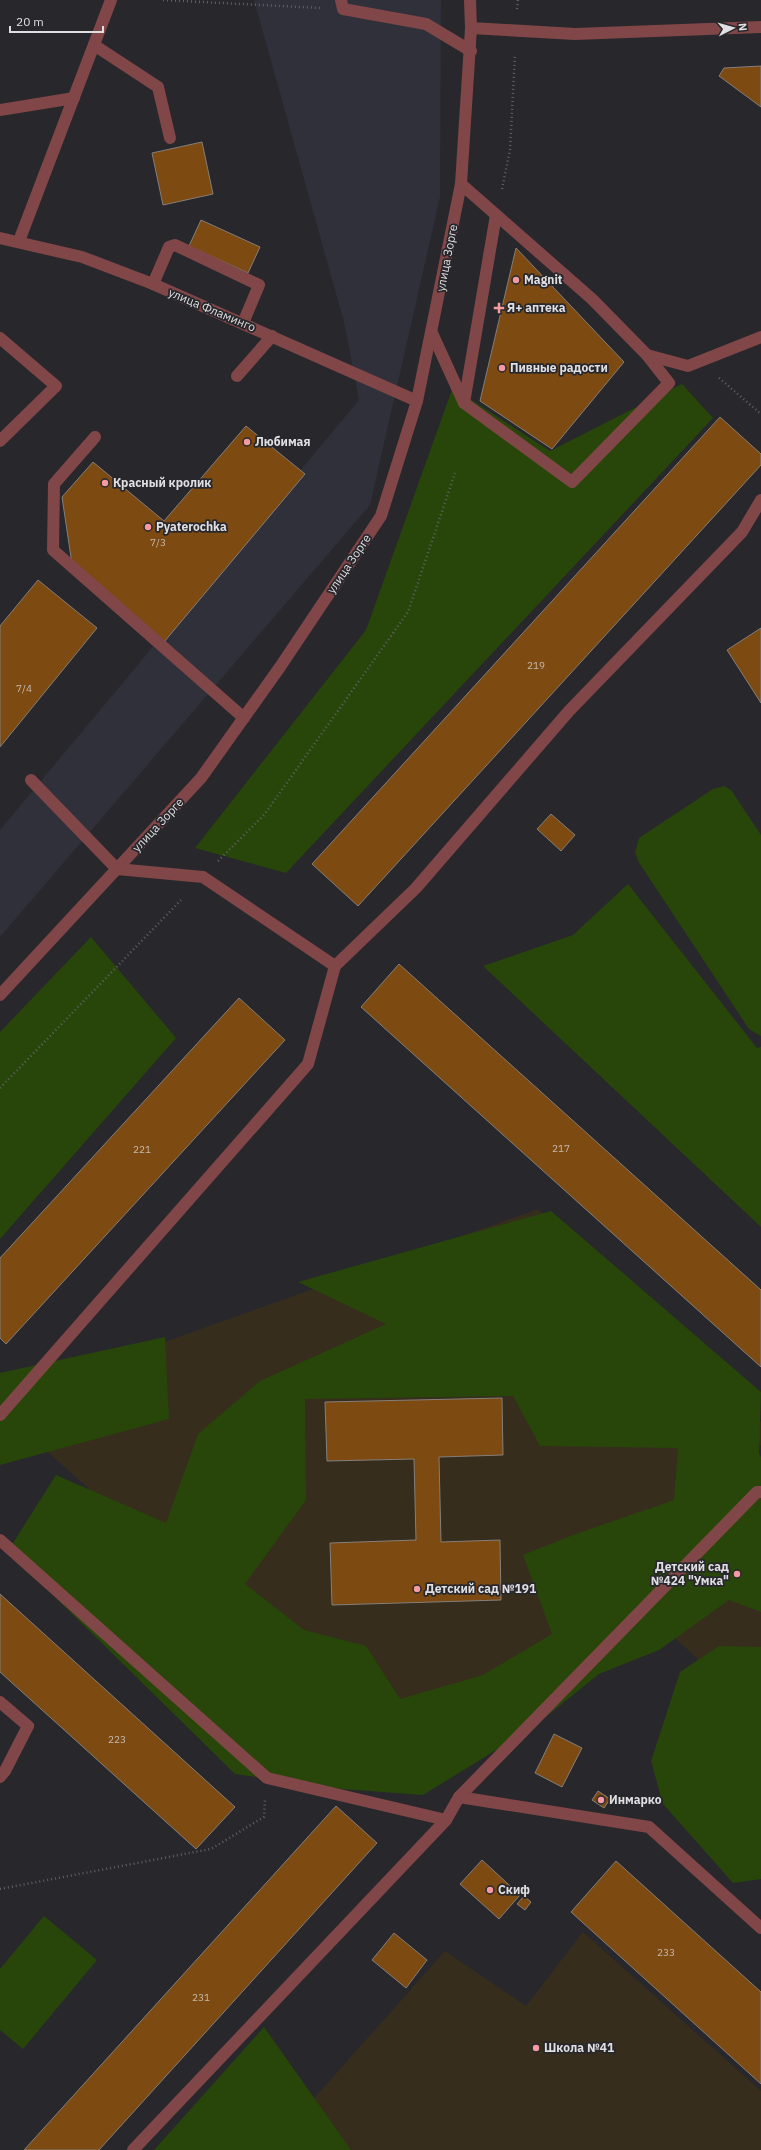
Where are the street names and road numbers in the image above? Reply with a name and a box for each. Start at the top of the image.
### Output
street label: улица Зорге [433,222,460,293]
street label: улица Фламинго [166,284,258,335]
street label: улица Зорге [323,531,374,596]
street label: улица Зорге [129,794,187,855]

